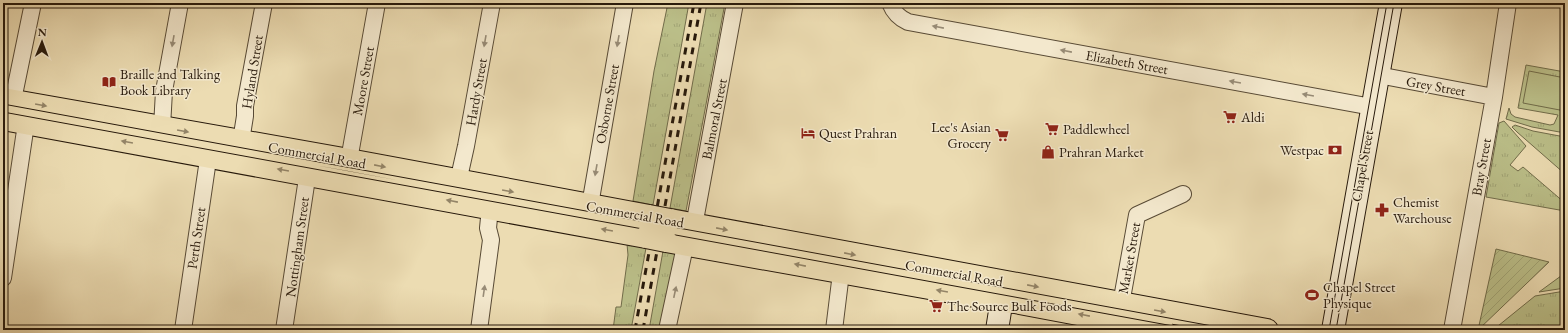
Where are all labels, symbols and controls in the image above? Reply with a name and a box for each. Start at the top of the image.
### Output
north arrow [22,22,62,62]
one-way arrow [932,24,944,30]
text: N [38,25,47,39]
street label: Hyland Street [237,33,267,110]
one-way arrow [170,35,176,48]
one-way arrow [482,35,488,48]
one-way arrow [615,35,621,48]
street label: Moore Street [348,44,378,117]
street label: Elizabeth Street [1084,46,1170,78]
one-way arrow [1060,48,1072,54]
street label: Hardy Street [461,56,491,127]
street label: Osborne Street [591,62,623,145]
place label: Braille and Talking Book Library [120,65,221,99]
street label: Grey Street [1405,72,1468,100]
library icon: Braille and Talking Book Library [101,74,117,90]
street label: Balmoral Street [697,76,731,161]
one-way arrow [1229,79,1241,85]
one-way arrow [1302,92,1314,98]
one-way arrow [35,103,47,109]
place label: Aldi [1240,108,1265,126]
supermarket icon: Aldi [1222,109,1238,125]
place label: Lee's Asian Grocery [931,118,992,152]
place label: Paddlewheel [1063,120,1130,138]
supermarket icon: Paddlewheel [1044,121,1060,137]
place label: Quest Prahran [819,124,898,142]
hotel icon: Quest Prahran [800,125,816,141]
supermarket icon: Lee's Asian Grocery [994,127,1010,143]
one-way arrow [177,128,189,134]
street label: Chapel Street [1347,128,1377,203]
street label: Bray Street [1467,136,1495,197]
street label: Commercial Road [267,138,368,173]
one-way arrow [121,139,133,145]
place label: Westpac [1280,141,1324,159]
bank icon: Westpac [1327,142,1343,158]
place label: Prahran Market [1059,143,1144,161]
shop icon: Prahran Market [1040,144,1056,160]
one-way arrow [374,163,386,169]
one-way arrow [593,163,599,176]
one-way arrow [277,167,289,173]
one-way arrow [502,188,514,194]
place label: Chemist Warehouse [1393,193,1452,227]
street label: Nottingham Street [281,195,313,298]
street label: Commercial Road [585,197,686,232]
one-way arrow [446,198,458,204]
pharmacy icon: Chemist Warehouse [1374,202,1390,218]
street label: Perth Street [183,205,209,270]
street label: Market Street [1114,220,1144,295]
one-way arrow [601,227,613,233]
one-way arrow [716,227,728,233]
one-way arrow [843,251,856,257]
street label: Commercial Road [904,256,1005,291]
one-way arrow [794,262,806,268]
place label: Chapel Street Physique [1323,278,1396,312]
one-way arrow [1027,284,1039,290]
one-way arrow [481,285,487,297]
one-way arrow [673,286,679,298]
one-way arrow [936,287,948,293]
sports icon: Chapel Street Physique [1304,287,1320,303]
place label: The Source Bulk Foods [947,297,1072,315]
supermarket icon: The Source Bulk Foods [928,298,944,314]
one-way arrow [1154,308,1167,314]
one-way arrow [1078,312,1090,318]

